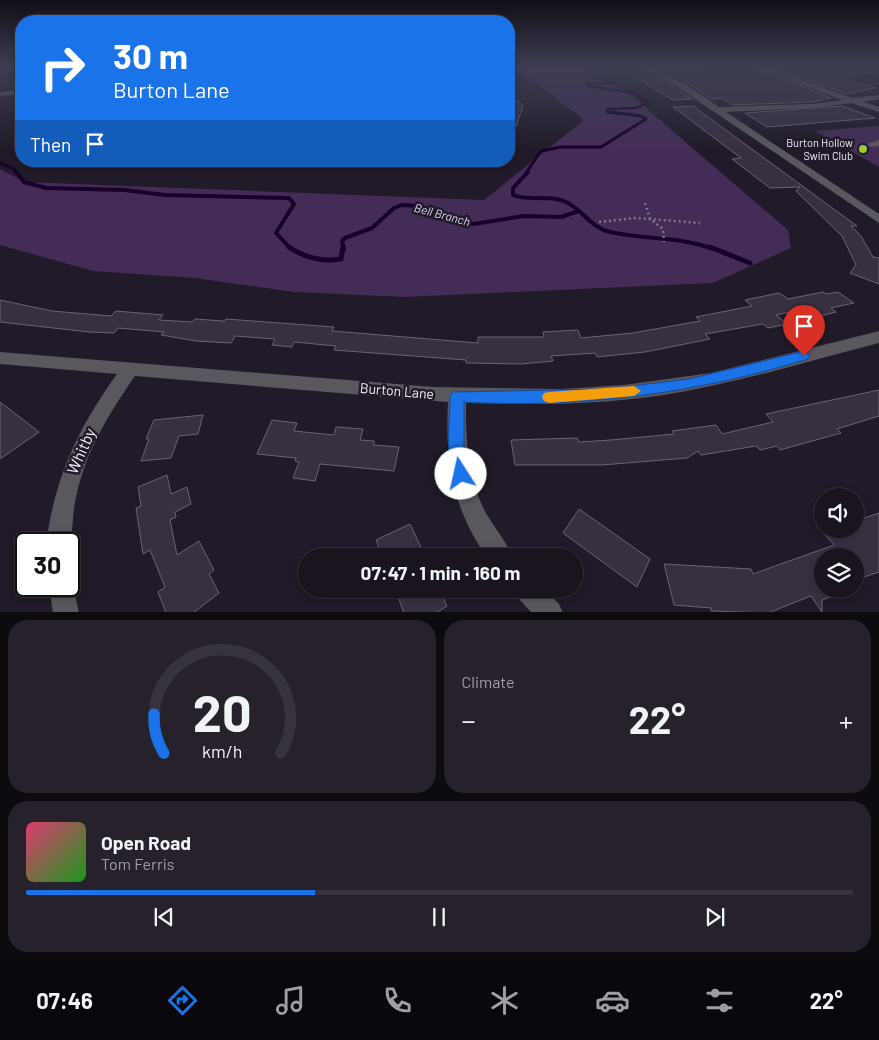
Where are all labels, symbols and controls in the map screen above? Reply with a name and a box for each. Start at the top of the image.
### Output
text: 30 m [113,34,188,76]
icon: right [30,35,95,100]
text: Burton Lane [113,76,230,102]
icon: arrive [81,130,109,158]
text: Then [30,133,71,156]
place label: Burton Hollow Swim Club [786,136,853,162]
marker: Burton Hollow Swim Club [857,143,869,155]
water label: Bell Branch [413,200,472,228]
pin [783,305,825,356]
icon: arrive [790,312,818,340]
street label: Burton Lane [359,379,435,402]
street label: Whitby [62,424,99,477]
position arrow [434,447,486,499]
map controls [814,488,864,598]
button: sound [814,488,864,538]
speed limit sign: 30 [15,532,80,597]
button: layers [814,548,864,598]
text: 07:47 · 1 min · 160 m [361,561,520,584]
text: Climate [462,672,514,691]
text: 20 [192,680,251,742]
text: 22° [629,696,686,742]
text: − [462,703,476,737]
text: + [839,703,853,737]
text: km/h [202,740,242,762]
text: Open Road [101,831,191,854]
text: Tom Ferris [101,854,175,873]
icon: previous [150,903,178,931]
icon: pause [425,903,453,931]
icon: next [701,903,729,931]
icon: directions [165,983,200,1018]
icon: music [273,983,308,1018]
icon: phone [380,983,415,1018]
icon: climate [487,983,522,1018]
icon: car [595,983,630,1018]
icon: filters [702,983,737,1018]
text: 07:46 [36,987,93,1013]
text: 22° [810,987,843,1013]

